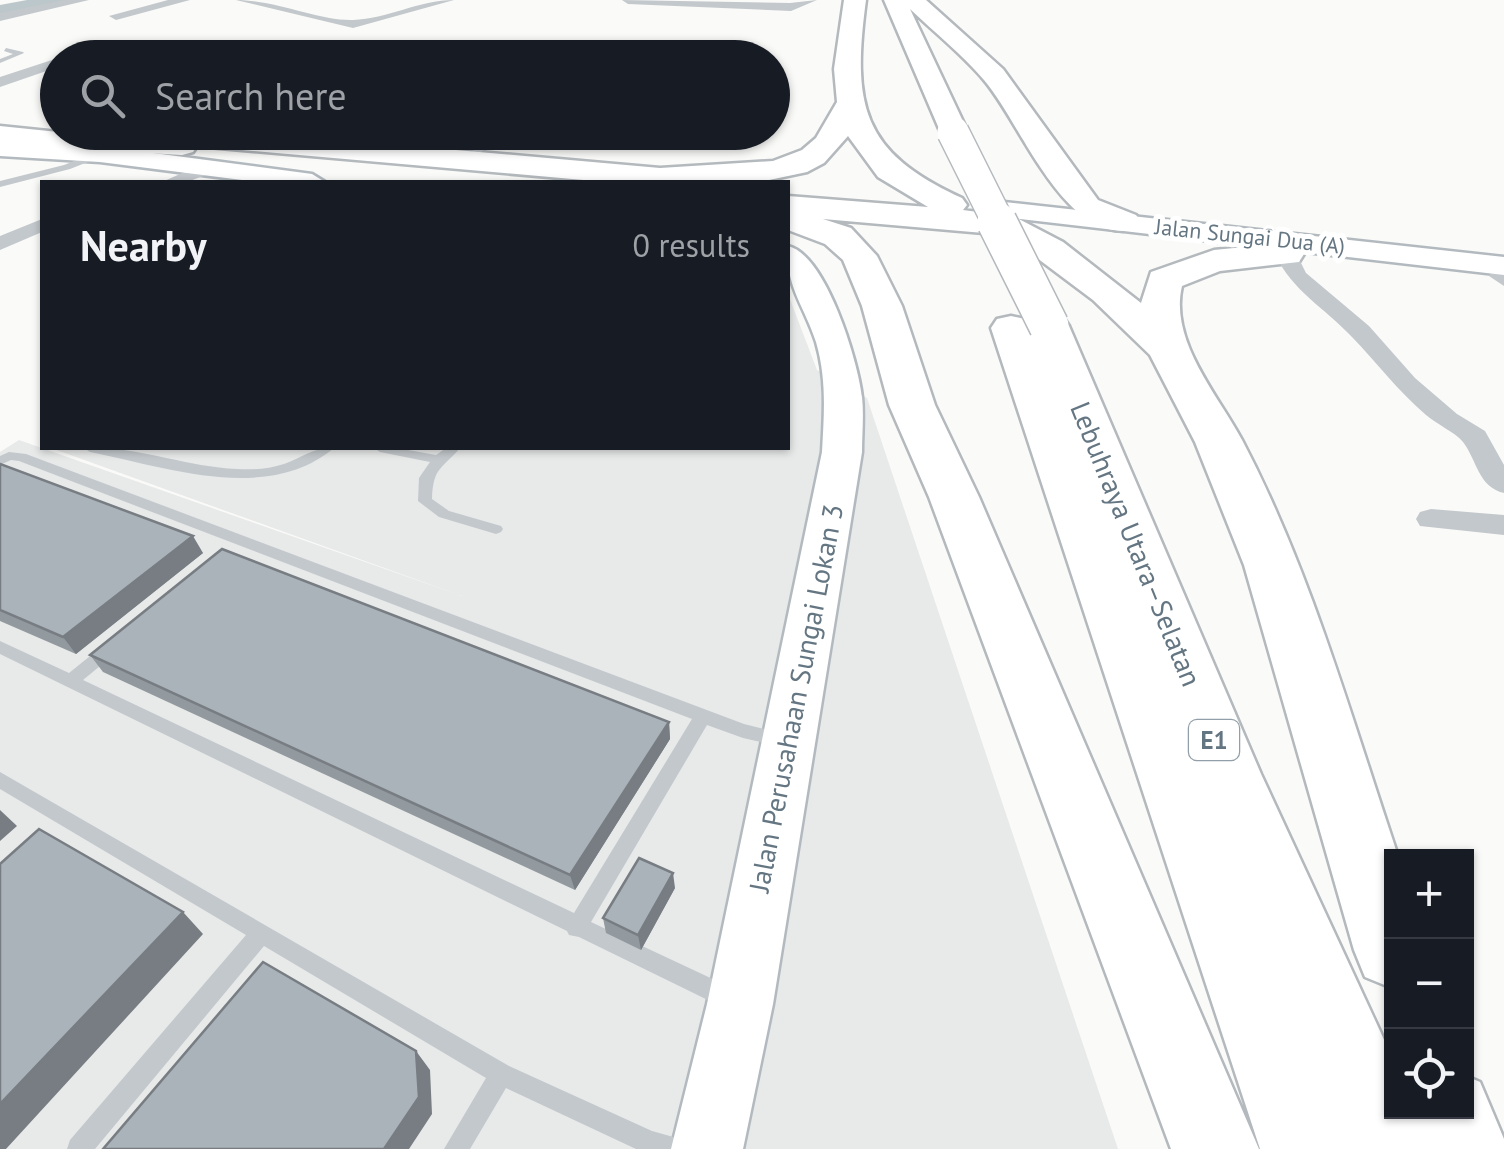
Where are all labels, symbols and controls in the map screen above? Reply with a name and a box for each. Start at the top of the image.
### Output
search box [40,40,790,150]
icon: search [75,68,130,123]
text: Search here [155,71,347,120]
street label: Jalan Sungai Dua (A) [1153,212,1346,260]
text: Nearby [80,218,207,273]
text: 0 results [632,224,750,266]
street label: Lebuhraya Utara–Selatan [1062,396,1211,692]
street label: Jalan Perusahaan Sungai Lokan 3 [740,501,851,896]
road number: E1 [1189,720,1239,760]
map controls [1384,849,1474,1119]
button: + [1384,849,1474,939]
button: − [1384,939,1474,1029]
button: locate [1384,1029,1474,1119]

